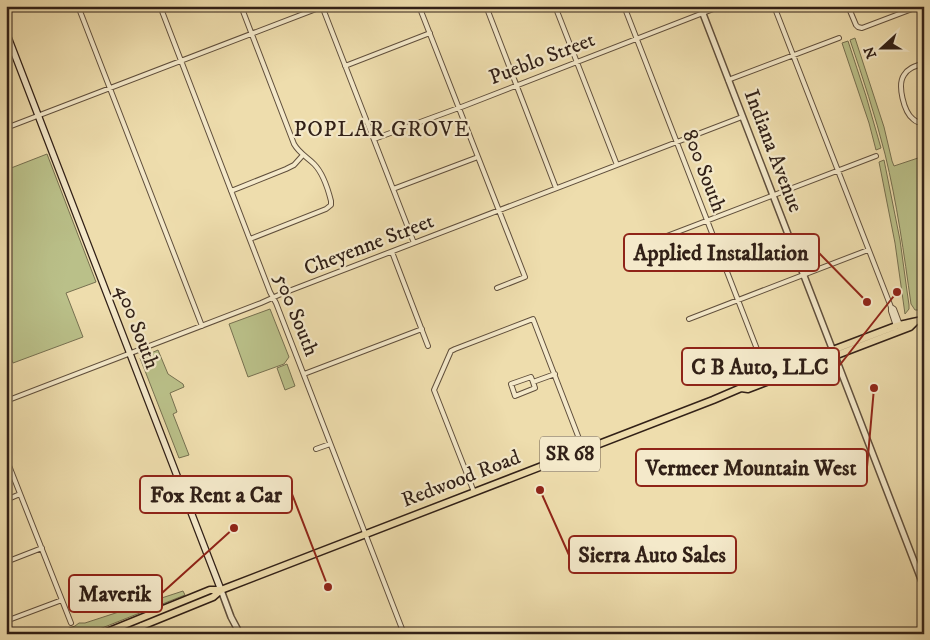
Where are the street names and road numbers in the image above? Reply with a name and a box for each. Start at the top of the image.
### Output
street label: Pueblo Street [485,27,599,91]
street label: Indiana Avenue [738,86,808,216]
street label: 800 South [676,126,732,216]
street label: Cheyenne Street [300,208,438,282]
street label: 500 South [268,270,324,360]
street label: 400 South [109,281,165,373]
road number: SR 68 [540,436,600,472]
street label: Redwood Road [398,444,525,514]

